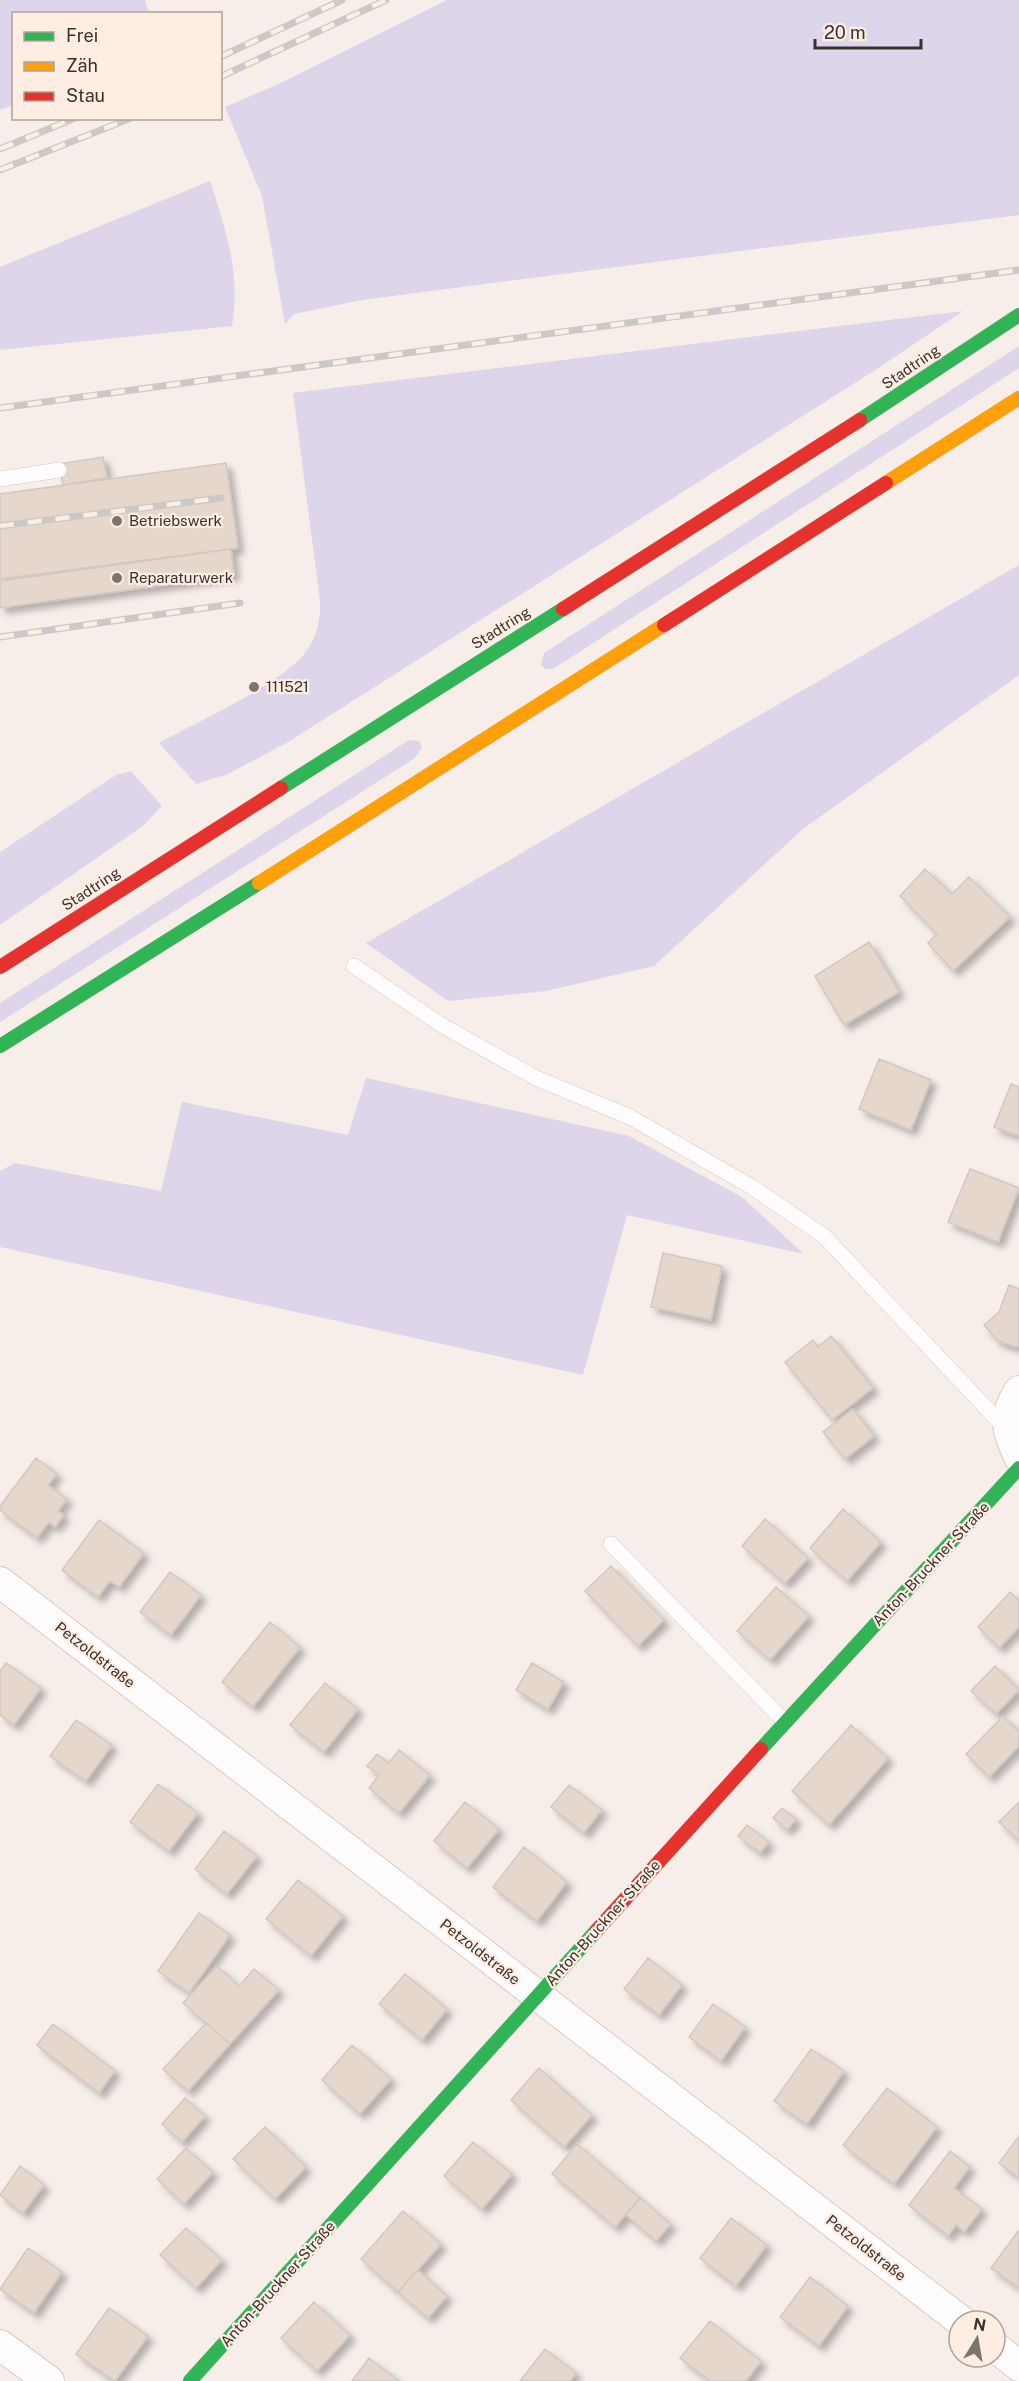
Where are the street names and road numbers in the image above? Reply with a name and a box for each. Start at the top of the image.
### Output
street label: Stadtring [878,341,943,392]
street label: Stadtring [468,603,533,652]
street label: Stadtring [58,863,123,914]
street label: Anton-Bruckner-Straße [869,1498,992,1629]
street label: Petzoldstraße [52,1618,139,1691]
street label: Anton-Bruckner-Straße [542,1856,663,1989]
street label: Petzoldstraße [437,1915,524,1988]
street label: Petzoldstraße [823,2211,910,2284]
street label: Anton-Bruckner-Straße [217,2217,338,2350]

